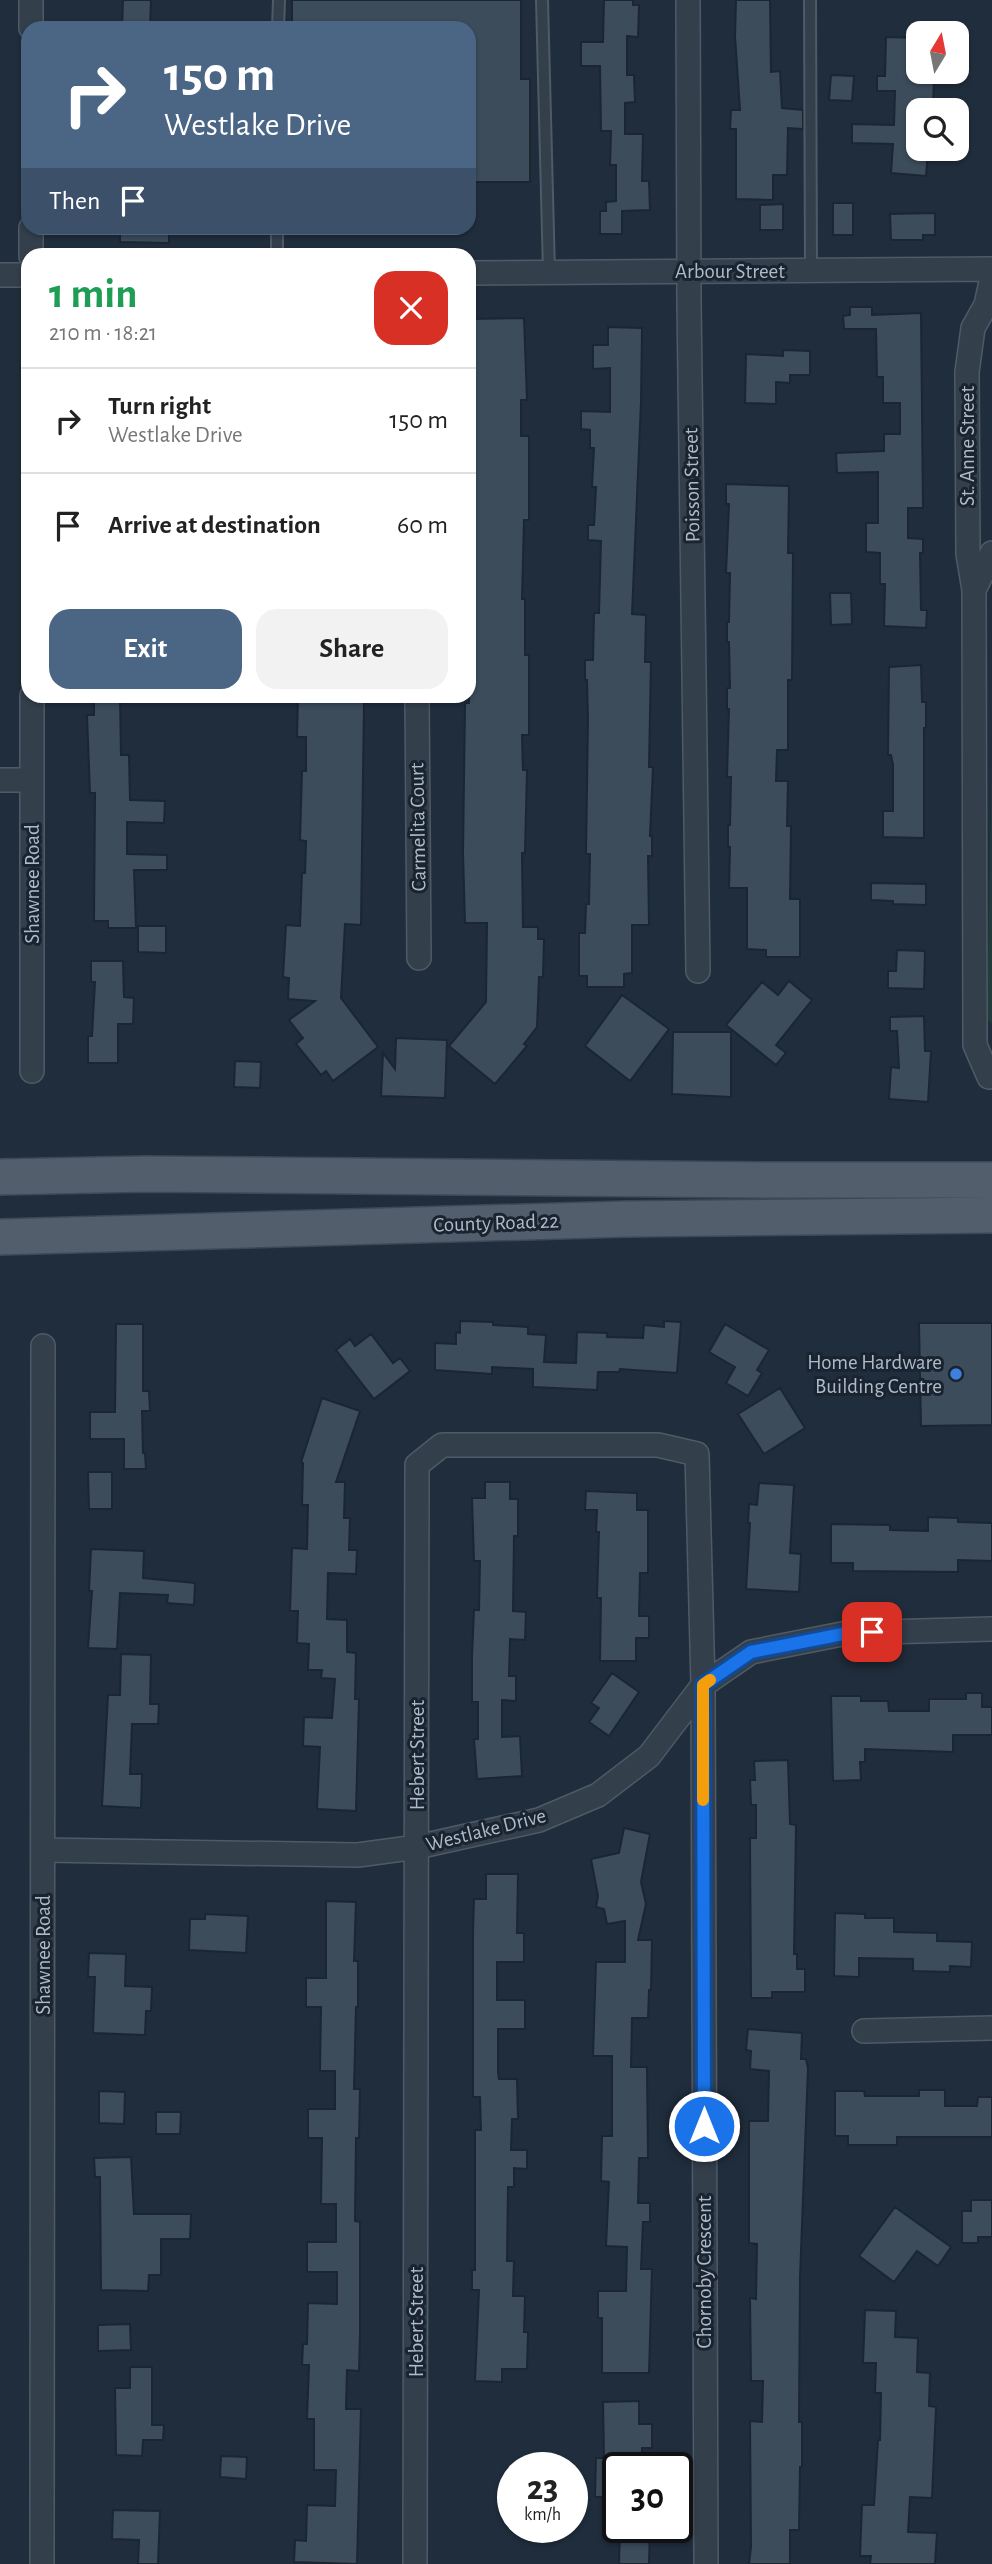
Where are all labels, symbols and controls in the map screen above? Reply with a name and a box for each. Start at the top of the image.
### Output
north arrow [906,21,970,84]
map controls [906,21,969,161]
icon: right [49,49,140,140]
text: 150 m [164,51,275,100]
button: search [906,98,969,161]
text: Westlake Drive [164,109,351,141]
icon: arrive [114,182,152,220]
text: Then [49,188,100,214]
street label: Arbour Street [675,261,785,282]
button: close [374,271,448,345]
text: 1 min [49,273,138,315]
text: 210 m · 18:21 [49,322,157,345]
street label: St. Anne Street [957,386,978,506]
text: Turn right [108,393,211,419]
icon: right [49,402,87,440]
text: 150 m [389,407,448,433]
text: Westlake Drive [108,424,243,447]
street label: Poisson Street [680,427,704,543]
icon: arrive [49,507,87,545]
text: Arrive at destination [108,512,321,538]
text: 60 m [397,512,448,538]
button: Exit [49,609,242,689]
button: Share [256,609,448,689]
street label: Carmelita Court [406,762,430,891]
street label: Shawnee Road [22,824,43,944]
street label: County Road 22 [433,1210,559,1236]
place label: Home Hardware Building Centre [807,1352,942,1397]
marker: Home Hardware Building Centre [948,1366,964,1382]
pin [842,1602,902,1662]
icon: arrive [853,1613,891,1651]
street label: Hebert Street [407,1699,428,1810]
street label: Westlake Drive [424,1805,548,1855]
street label: Shawnee Road [33,1895,54,2015]
position arrow [667,2089,741,2163]
street label: Chornoby Crescent [694,2195,715,2348]
street label: Hebert Street [406,2266,427,2377]
speed limit sign: 30 [602,2452,693,2543]
text: 23 [527,2471,558,2506]
text: km/h [524,2506,561,2524]

